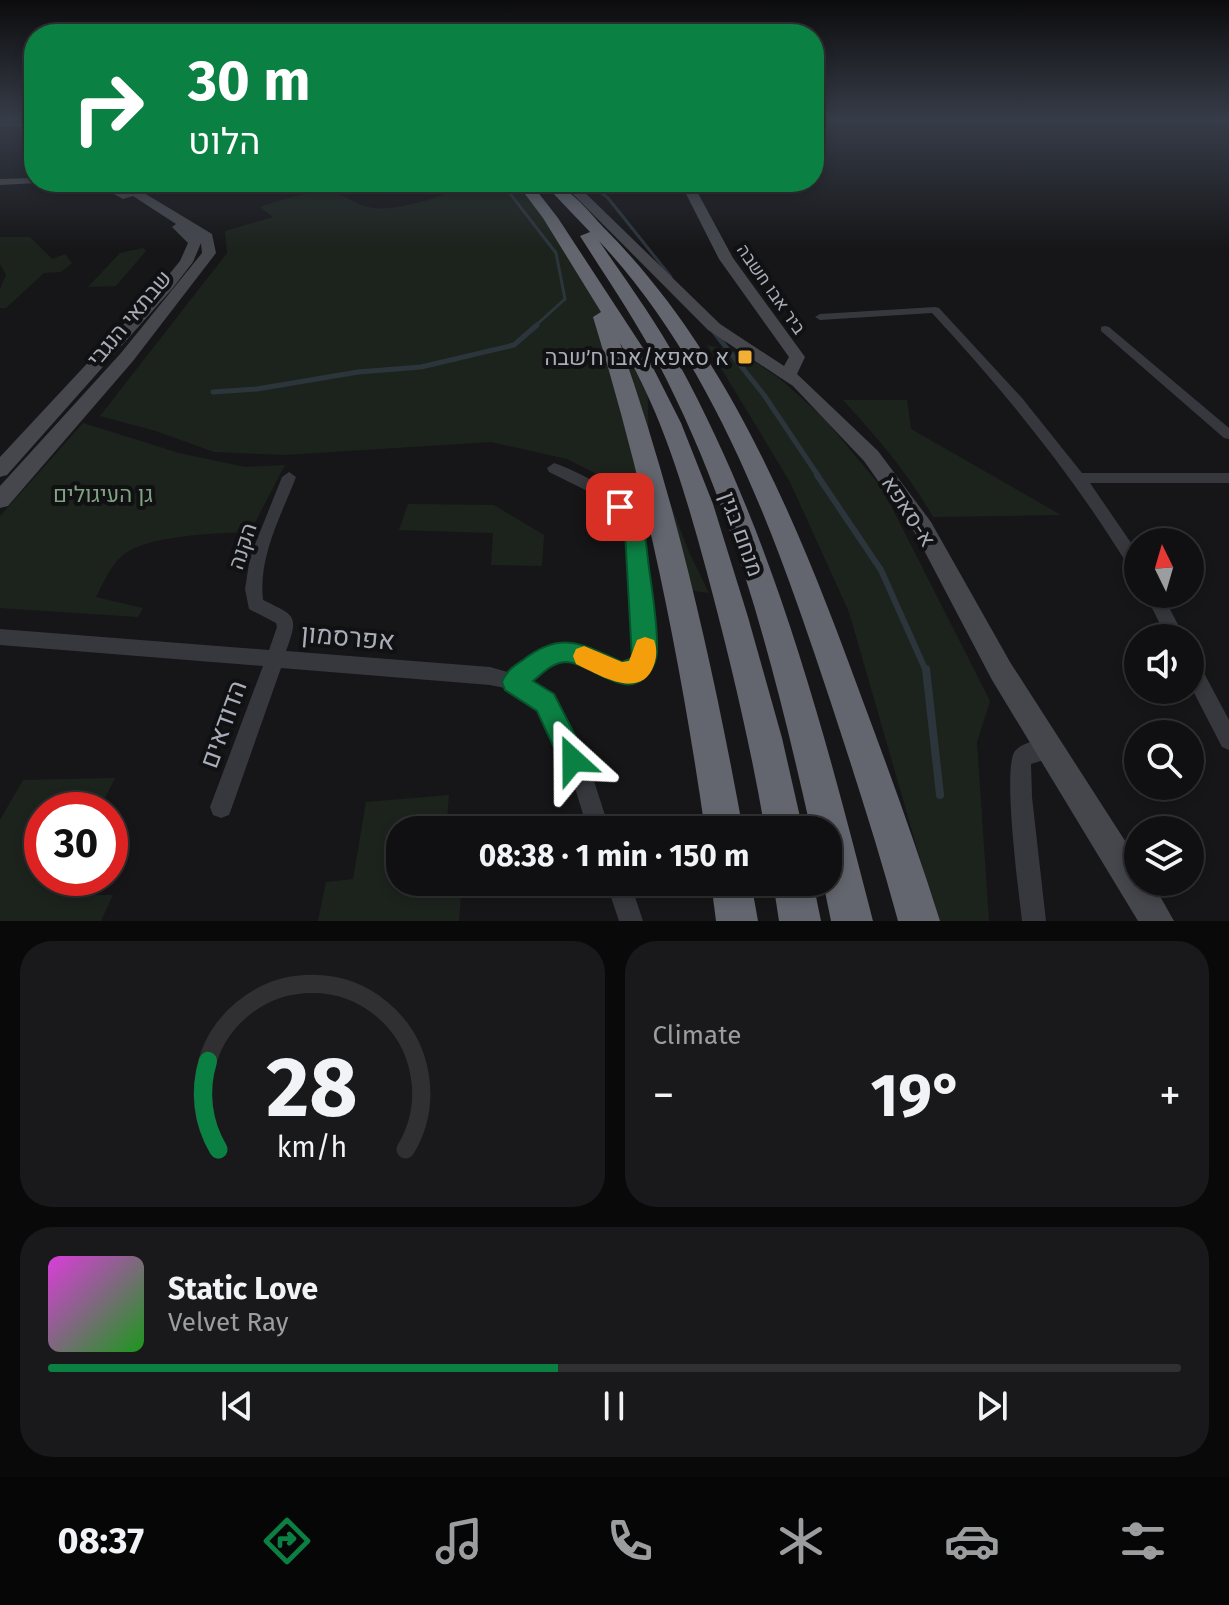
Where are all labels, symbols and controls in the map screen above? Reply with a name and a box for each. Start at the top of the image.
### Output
text: 30 m [188,48,310,115]
icon: right [56,56,160,160]
text: הלוט [188,120,260,164]
street label: ביר אבו חשבה [732,240,810,339]
street label: שבתאי הנגבי [81,265,177,372]
place label: א סאפא/אבו ח׳שבה [545,344,729,371]
marker: א סאפא/אבו ח׳שבה [736,348,754,366]
street label: א-סאפא [876,471,941,552]
pin [586,473,654,541]
park label: גן העיגולים [53,481,153,508]
icon: arrive [598,485,642,529]
street label: מנחם בגין [714,488,769,580]
street label: הקנה [222,519,263,573]
north arrow [1124,528,1204,608]
map controls [1124,528,1204,896]
street label: אפרסמון [300,618,396,657]
button: sound [1124,624,1204,704]
street label: הדודאים [193,676,254,772]
position arrow [531,718,615,802]
button: search [1124,720,1204,800]
speed limit sign: 30 [24,792,128,896]
button: layers [1124,816,1204,896]
text: 08:38 · 1 min · 150 m [479,838,749,874]
text: Climate [653,1020,741,1051]
text: 28 [267,1038,358,1138]
text: 19° [870,1060,963,1132]
text: − [653,1069,675,1122]
text: + [1159,1069,1181,1122]
text: km/h [277,1130,348,1165]
text: Static Love [168,1271,318,1307]
text: Velvet Ray [168,1307,288,1338]
icon: previous [215,1384,259,1428]
icon: pause [592,1384,636,1428]
icon: next [970,1384,1014,1428]
icon: directions [259,1513,315,1569]
icon: music [431,1513,487,1569]
icon: phone [602,1513,658,1569]
icon: climate [773,1513,829,1569]
icon: car [944,1513,1000,1569]
icon: filters [1115,1513,1171,1569]
text: 08:37 [58,1519,144,1563]

